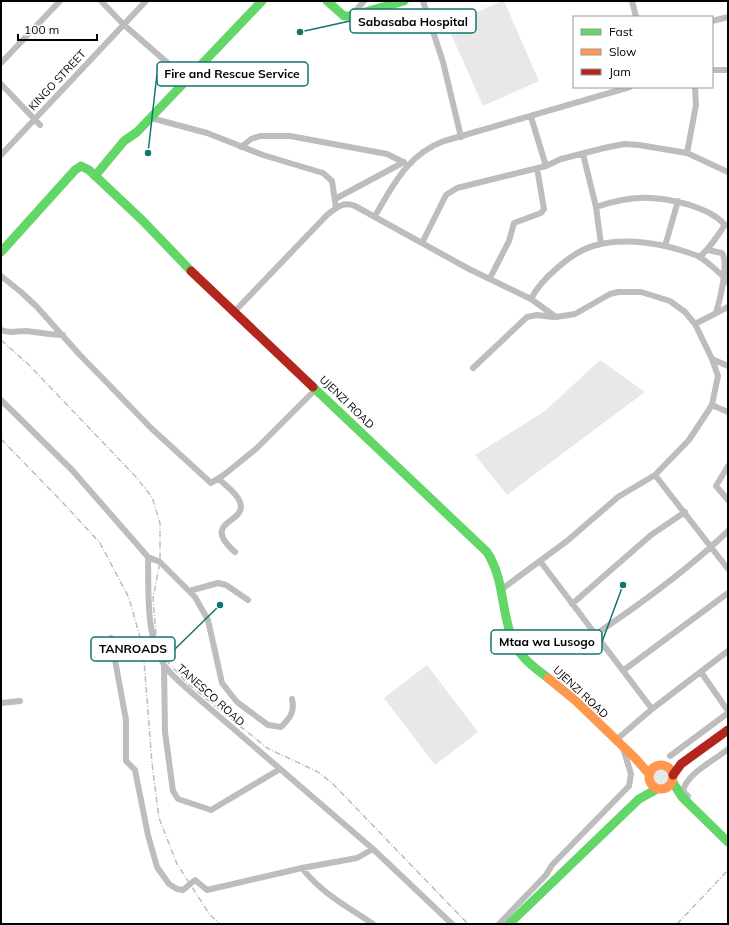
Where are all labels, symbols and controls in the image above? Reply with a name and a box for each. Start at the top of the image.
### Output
callout: Sabasaba Hospital [350,9,476,33]
text: Sabasaba Hospital [358,14,468,29]
scale bar [18,16,97,42]
legend [573,16,713,88]
text: 100 m [24,22,59,37]
text: Fast [609,24,633,39]
text: Slow [609,44,637,59]
street label: KINGO STREET [25,47,89,113]
callout: Fire and Rescue Service [157,62,308,86]
text: Jam [609,64,631,79]
text: Fire and Rescue Service [164,66,300,81]
street label: UJENZI ROAD [317,372,377,432]
callout: Mtaa wa Lusogo [491,630,602,654]
text: Mtaa wa Lusogo [499,634,595,649]
callout: TANROADS [91,637,175,661]
text: TANROADS [99,641,167,656]
street label: TANESCO ROAD [174,661,248,729]
street label: UJENZI ROAD [550,663,612,721]

